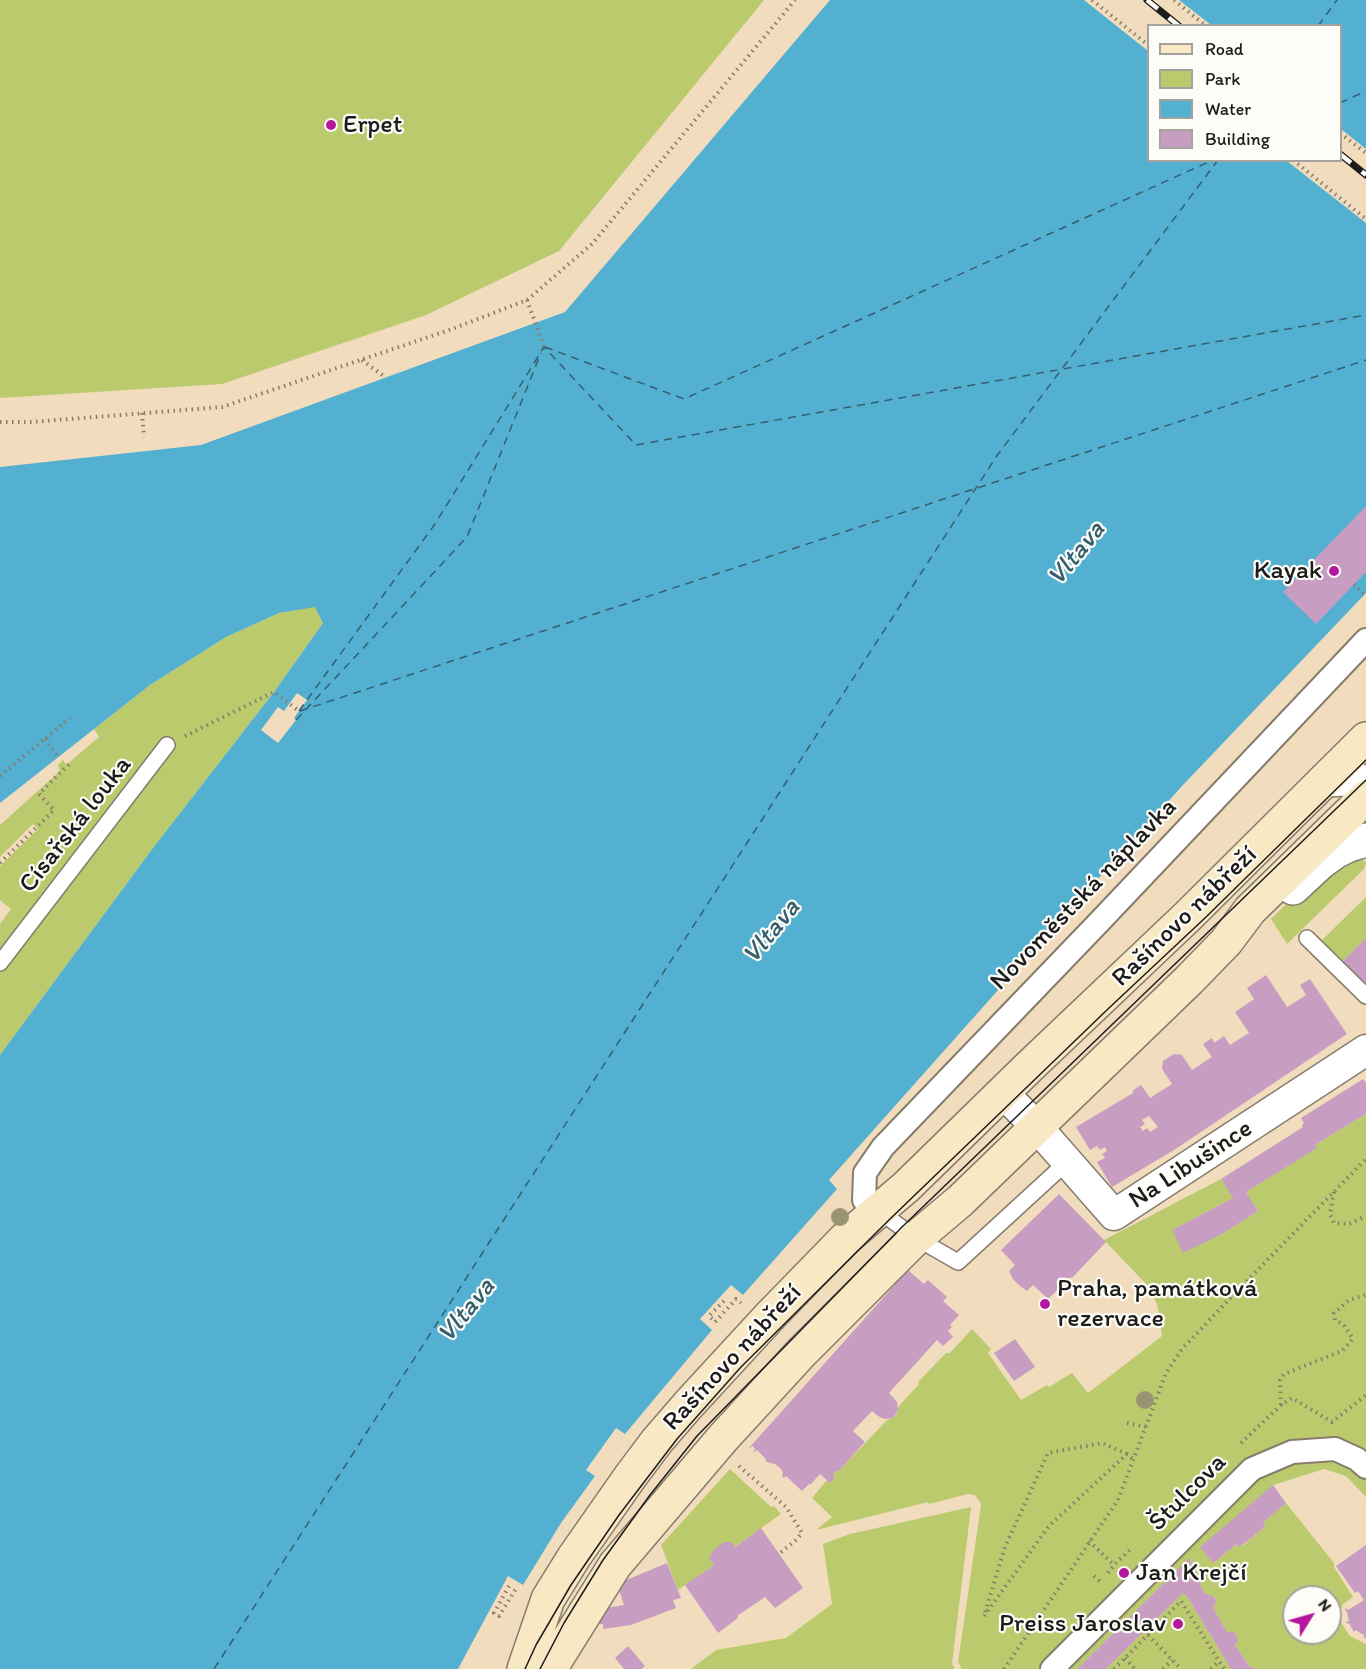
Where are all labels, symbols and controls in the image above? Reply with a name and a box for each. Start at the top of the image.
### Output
legend [1147,24,1342,162]
text: Road [1205,38,1244,60]
text: Park [1205,68,1240,90]
text: Water [1205,98,1251,120]
place label: Erpet [343,109,403,141]
marker: Erpet [324,118,338,132]
text: Building [1205,128,1270,150]
water label: Vltava [1041,515,1113,593]
place label: Kayak [1254,555,1322,587]
marker: Kayak [1327,564,1341,578]
street label: Císařská louka [13,750,139,900]
street label: Novoměstská náplavka [984,792,1184,998]
street label: Rašínovo nábřeží [1106,840,1264,994]
water label: Vltava [736,893,808,971]
street label: Na Libušince [1123,1113,1259,1217]
water label: Vltava [431,1272,503,1350]
place label: Praha, památková rezervace [1057,1273,1258,1334]
street label: Rašínovo nábřeží [657,1278,809,1438]
marker: Praha, památková rezervace [1038,1297,1052,1311]
street label: Štulcova [1143,1448,1233,1538]
place label: Jan Krejčí [1136,1557,1247,1589]
marker: Jan Krejčí [1117,1566,1131,1580]
north arrow [1282,1585,1342,1645]
text: N [1314,1595,1336,1615]
place label: Preiss Jaroslav [999,1608,1166,1640]
marker: Preiss Jaroslav [1171,1617,1185,1631]

